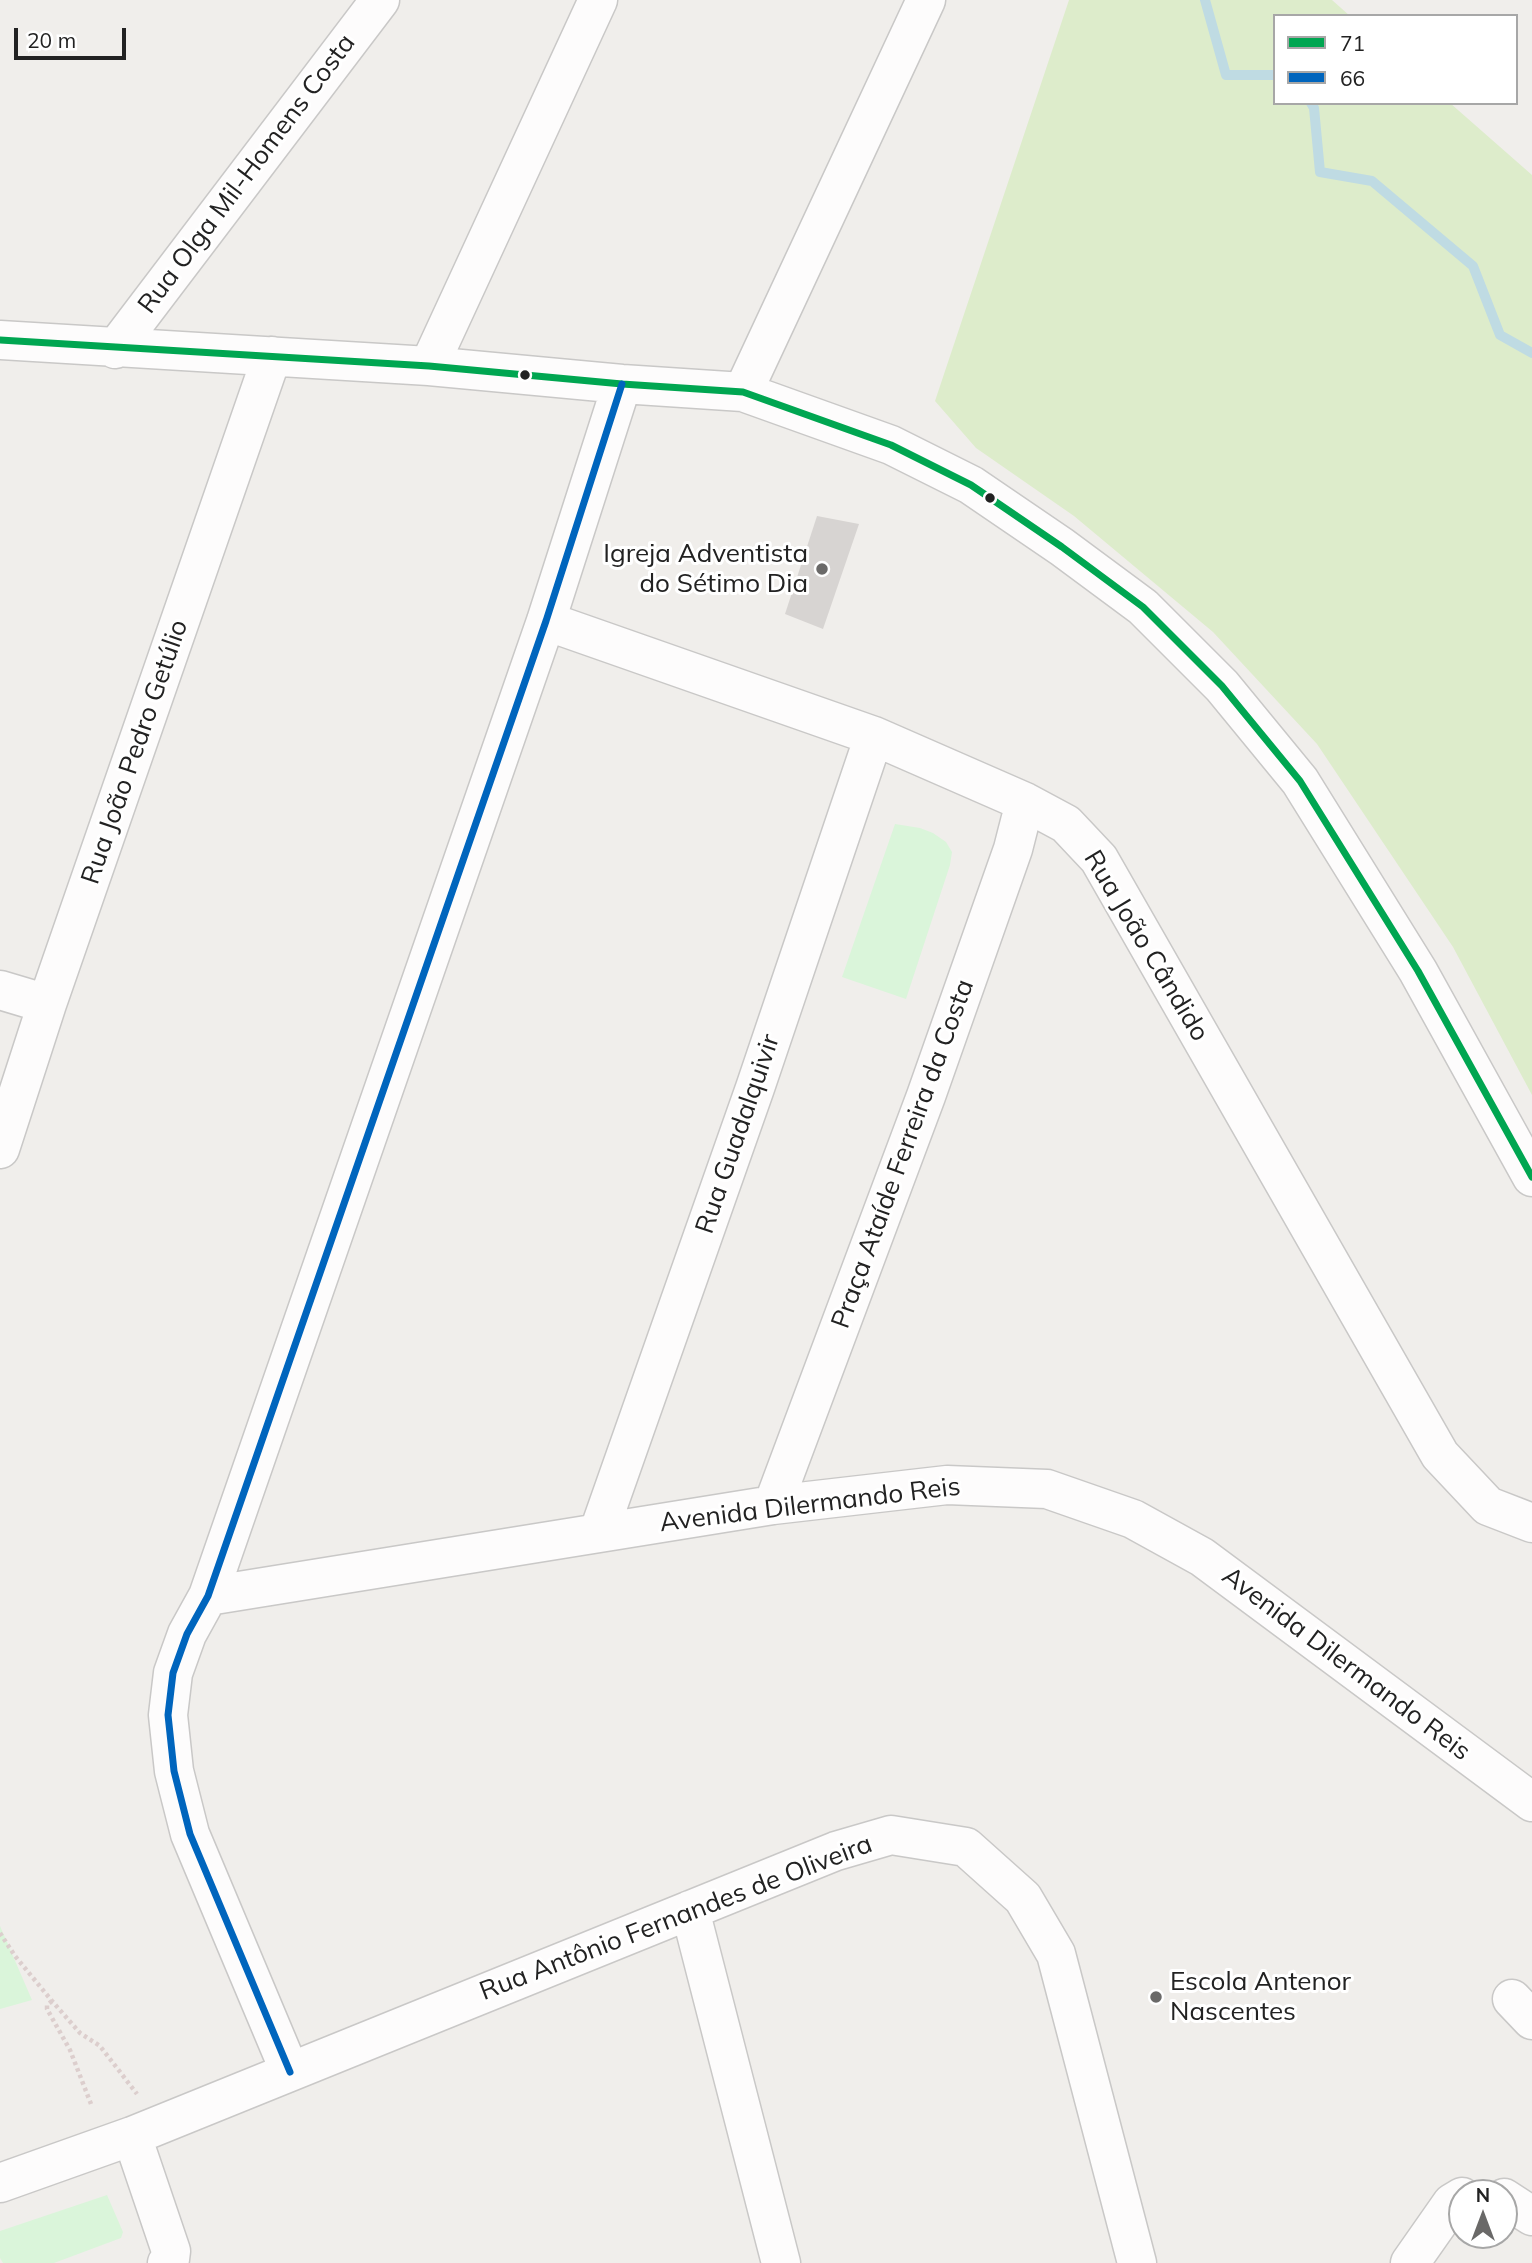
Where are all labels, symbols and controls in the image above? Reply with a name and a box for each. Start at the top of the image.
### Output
scale bar [18,14,130,58]
legend [1273,14,1518,105]
text: 20 m [27,27,76,53]
street label: Rua Olga Mil-Homens Costa [132,28,362,320]
text: 71 [1340,30,1365,56]
text: 66 [1340,65,1365,91]
unlabelled marker [518,368,532,382]
unlabelled marker [983,491,997,505]
place label: Igreja Adventista do Sétimo Dia [603,538,808,600]
marker: Igreja Adventista do Sétimo Dia [814,561,830,577]
street label: Rua João Pedro Getúlio [75,616,195,888]
street label: Rua João Cândido [1077,845,1215,1047]
street label: Praça Ataíde Ferreira da Costa [825,975,981,1333]
street label: Rua Guadalquivir [689,1030,787,1238]
street label: Avenida Dilermando Reis [658,1471,962,1539]
street label: Avenida Dilermando Reis [1216,1560,1476,1768]
street label: Rua Antônio Fernandes de Oliveira [475,1829,877,2007]
place label: Escola Antenor Nascentes [1170,1966,1351,2028]
marker: Escola Antenor Nascentes [1148,1989,1164,2005]
north arrow [1448,2179,1518,2249]
text: N [1476,2183,1490,2207]

